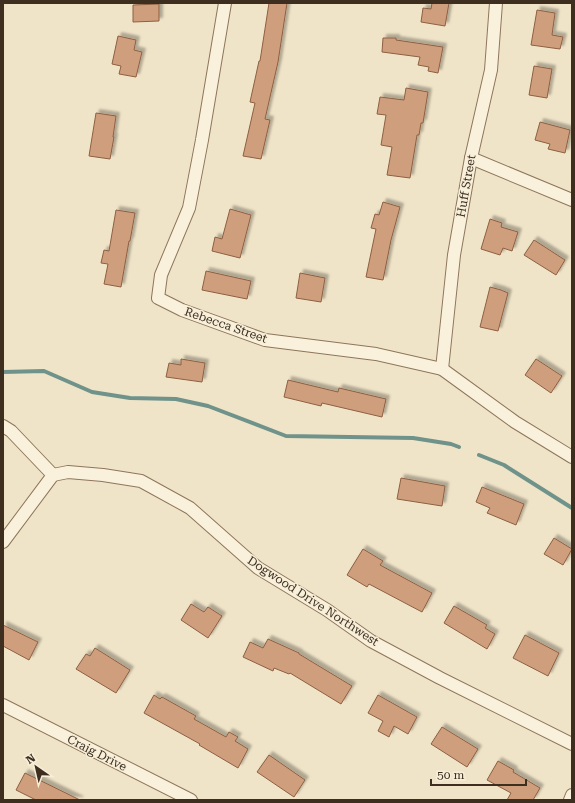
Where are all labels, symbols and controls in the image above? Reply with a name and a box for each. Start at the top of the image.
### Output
street label: Huff Street [454,153,479,219]
street label: Rebecca Street [183,304,270,346]
street label: Dogwood Drive Northwest [245,553,382,649]
street label: Craig Drive [65,732,129,774]
north arrow [16,747,56,787]
text: N [24,751,38,767]
scale bar [431,761,526,787]
text: 50 m [437,768,464,782]

